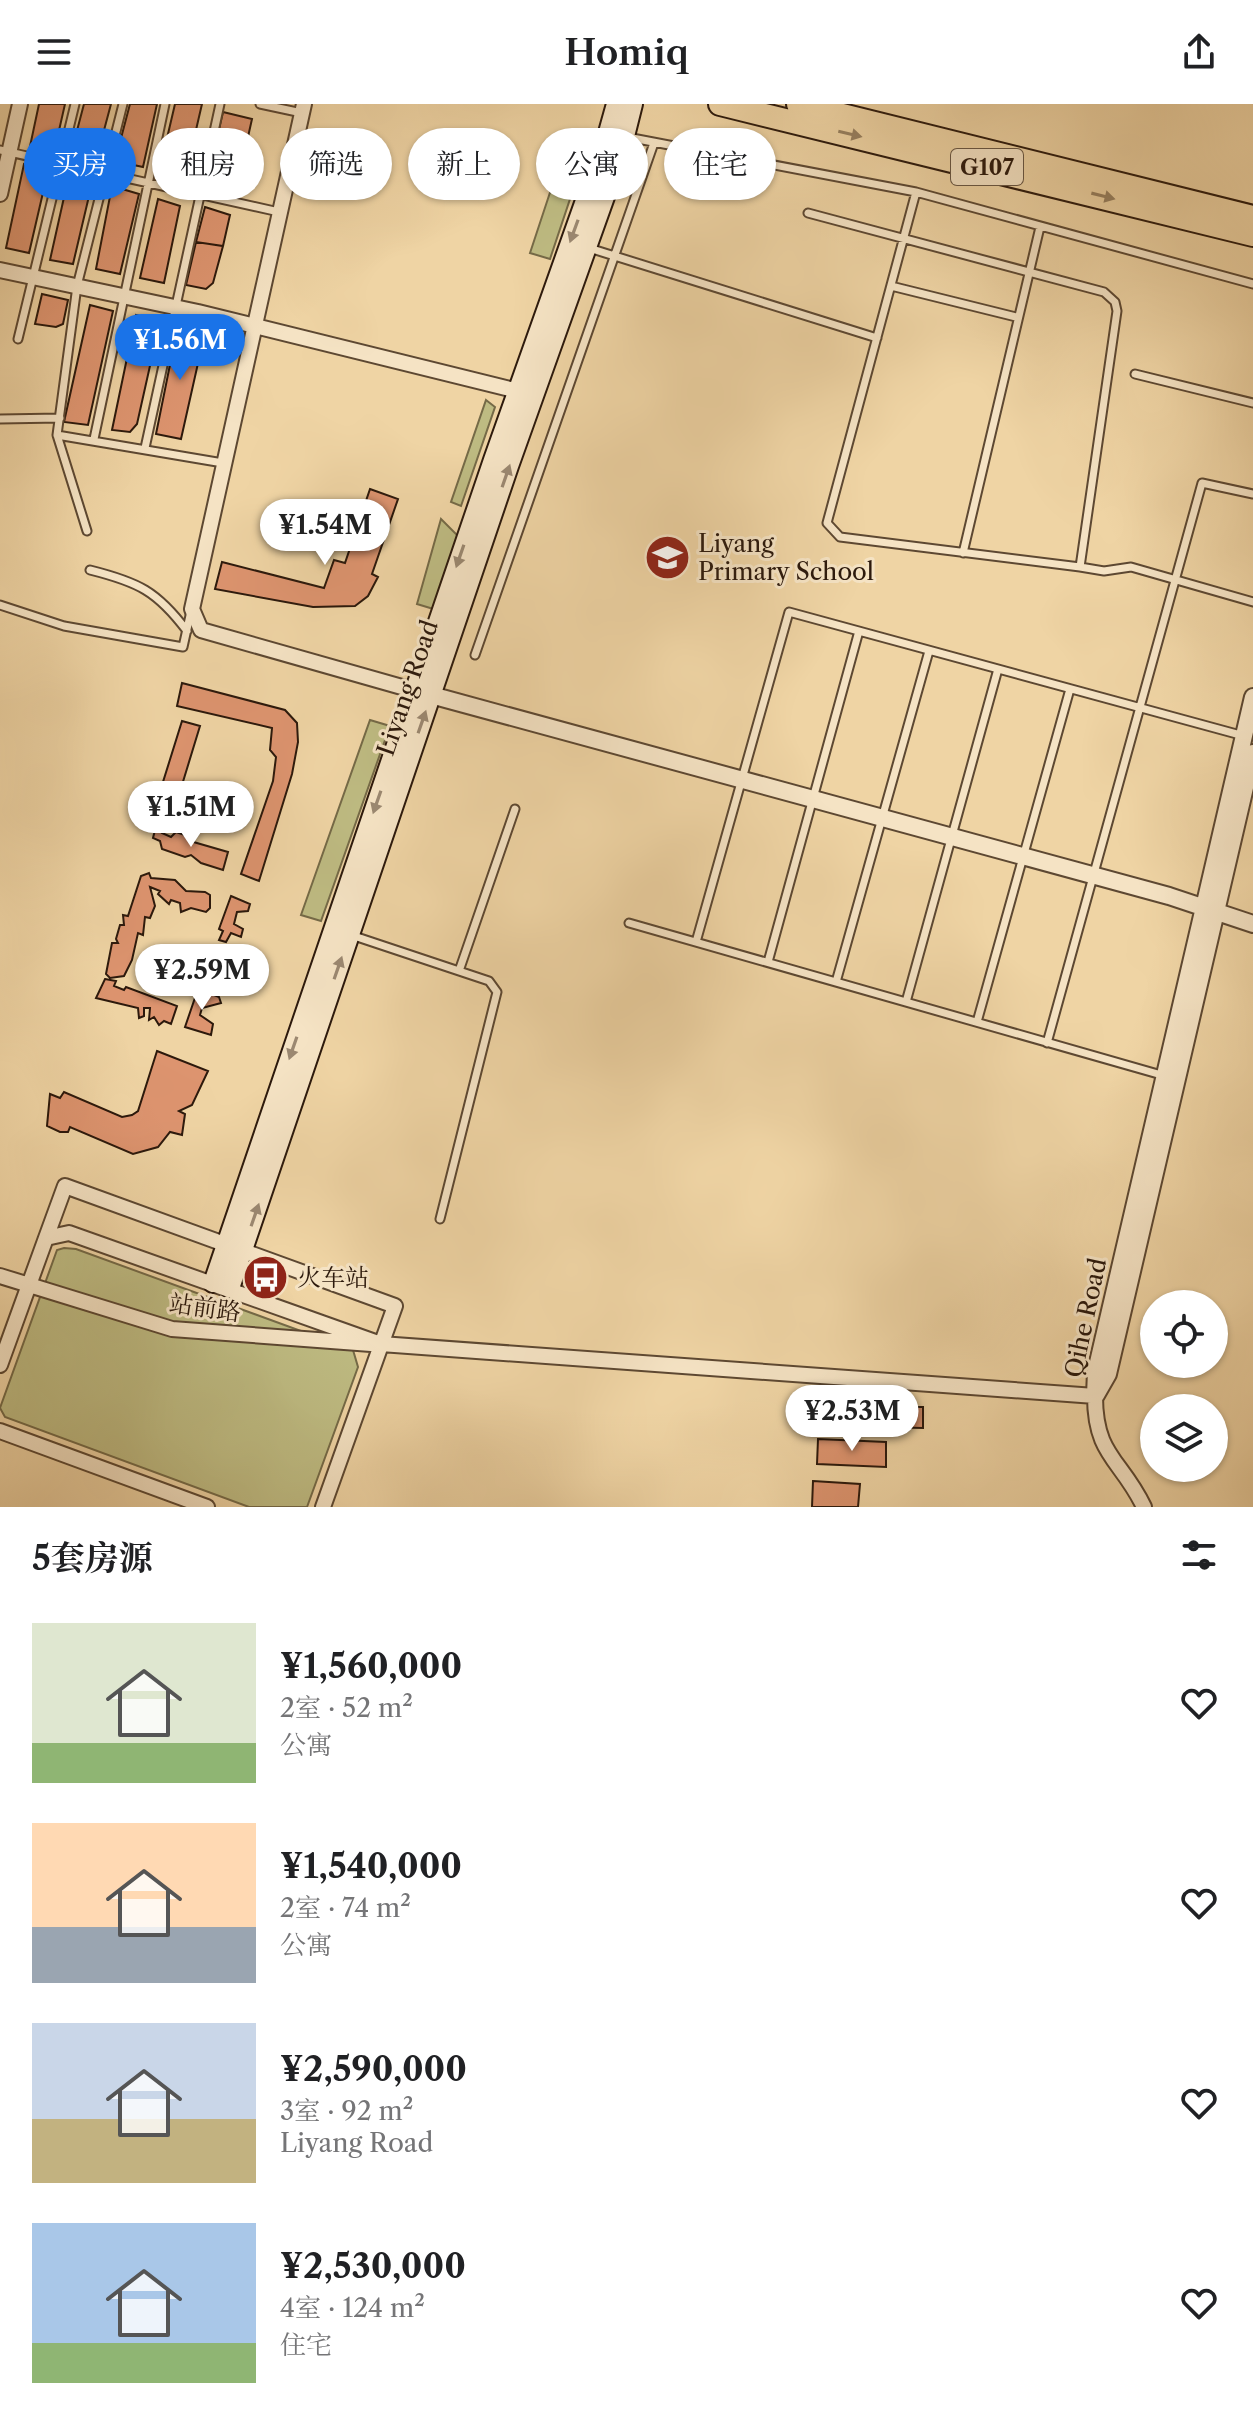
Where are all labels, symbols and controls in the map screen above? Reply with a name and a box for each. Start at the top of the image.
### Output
icon: menu [32,30,76,74]
text: Homiq [564,30,689,74]
icon: share [1177,30,1221,74]
chip: 买房 [24,128,136,200]
chip: 租房 [152,128,264,200]
chip: 筛选 [280,128,392,200]
chip: 新上 [408,128,520,200]
chip: 公寓 [536,128,648,200]
chip: 住宅 [664,128,776,200]
one-way arrow [838,128,863,141]
road number: G107 [951,149,1023,185]
one-way arrow [1090,191,1115,203]
one-way arrow [568,220,580,244]
pin: ¥1.56M [115,314,245,382]
text: ¥1.56M [133,324,227,356]
one-way arrow [500,464,512,488]
pin: ¥1.54M [260,499,390,567]
text: ¥1.54M [278,509,372,541]
place label: Liyang Primary School [698,529,874,586]
school or university icon: Liyang Primary School [643,534,691,582]
one-way arrow [454,544,466,568]
street label: Liyang Road [371,616,444,760]
one-way arrow [416,710,428,734]
pin: ¥1.51M [126,781,256,849]
one-way arrow [370,790,382,814]
text: ¥1.51M [146,791,236,823]
pin: ¥2.59M [137,944,267,1012]
text: ¥2.59M [153,954,251,986]
one-way arrow [333,956,345,980]
one-way arrow [286,1037,298,1061]
one-way arrow [249,1202,261,1226]
bus stop icon: 火车站 [242,1254,290,1302]
street label: Qihe Road [1059,1255,1112,1380]
place label: 火车站 [297,1263,369,1292]
street label: 站前路 [167,1288,243,1327]
map controls [1140,1290,1228,1482]
button: locate [1140,1290,1228,1378]
pin: ¥2.53M [787,1385,917,1453]
button: layers [1140,1394,1228,1482]
text: ¥2.53M [803,1395,901,1427]
icon: filters [1177,1533,1221,1577]
text: 5套房源 [32,1537,153,1579]
text: ¥1,560,000 [280,1645,462,1687]
icon: home [96,1655,192,1751]
icon: heart [1177,1681,1221,1725]
text: 2室 · 52 m² [280,1692,413,1724]
text: 公寓 [280,1729,332,1761]
text: ¥1,540,000 [280,1845,462,1887]
icon: home [96,1855,192,1951]
icon: heart [1177,1881,1221,1925]
text: 2室 · 74 m² [280,1892,411,1924]
text: 公寓 [280,1929,332,1961]
text: ¥2,590,000 [280,2048,467,2090]
icon: home [96,2055,192,2151]
icon: heart [1177,2081,1221,2125]
text: 3室 · 92 m² [280,2095,413,2127]
text: Liyang Road [280,2127,433,2159]
text: ¥2,530,000 [280,2245,466,2287]
icon: home [96,2255,192,2351]
icon: heart [1177,2281,1221,2325]
text: 4室 · 124 m² [280,2292,425,2324]
text: 住宅 [280,2329,332,2361]

